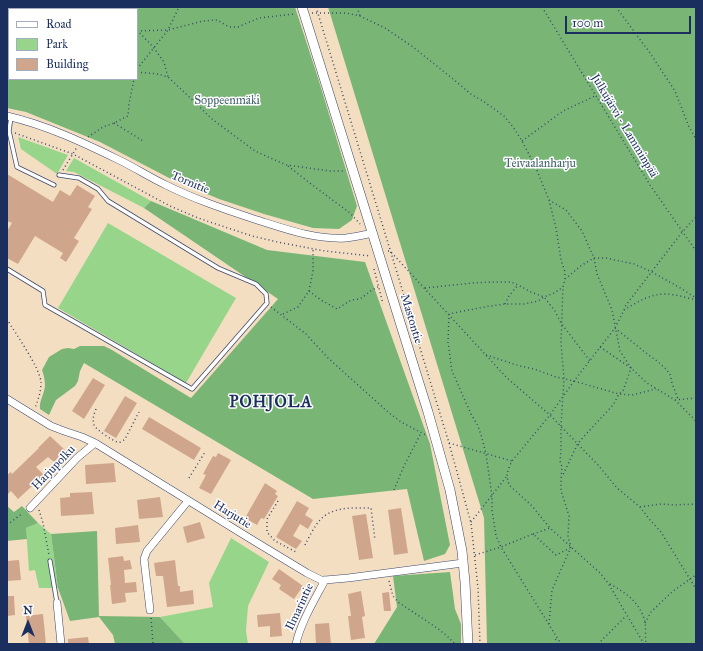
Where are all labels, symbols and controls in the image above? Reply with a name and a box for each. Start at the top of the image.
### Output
legend [8,8,138,80]
scale bar [567,8,693,34]
text: 100 m [572,16,603,30]
text: Road [46,17,72,31]
text: Park [46,37,68,51]
text: Building [46,57,88,71]
street label: Julkujärvi - Lamminpää [587,72,661,180]
park label: Soppeenmäki [194,94,260,108]
park label: Teivaalanharju [504,157,576,171]
street label: Tornitie [169,169,211,197]
street label: Mastontie [397,292,425,346]
district label: POHJOLA [229,393,313,413]
street label: Harjupolku [29,443,79,493]
street label: Harjutie [210,498,254,532]
street label: Ilmarintie [283,581,317,633]
north arrow [8,603,48,643]
text: N [23,604,33,617]

